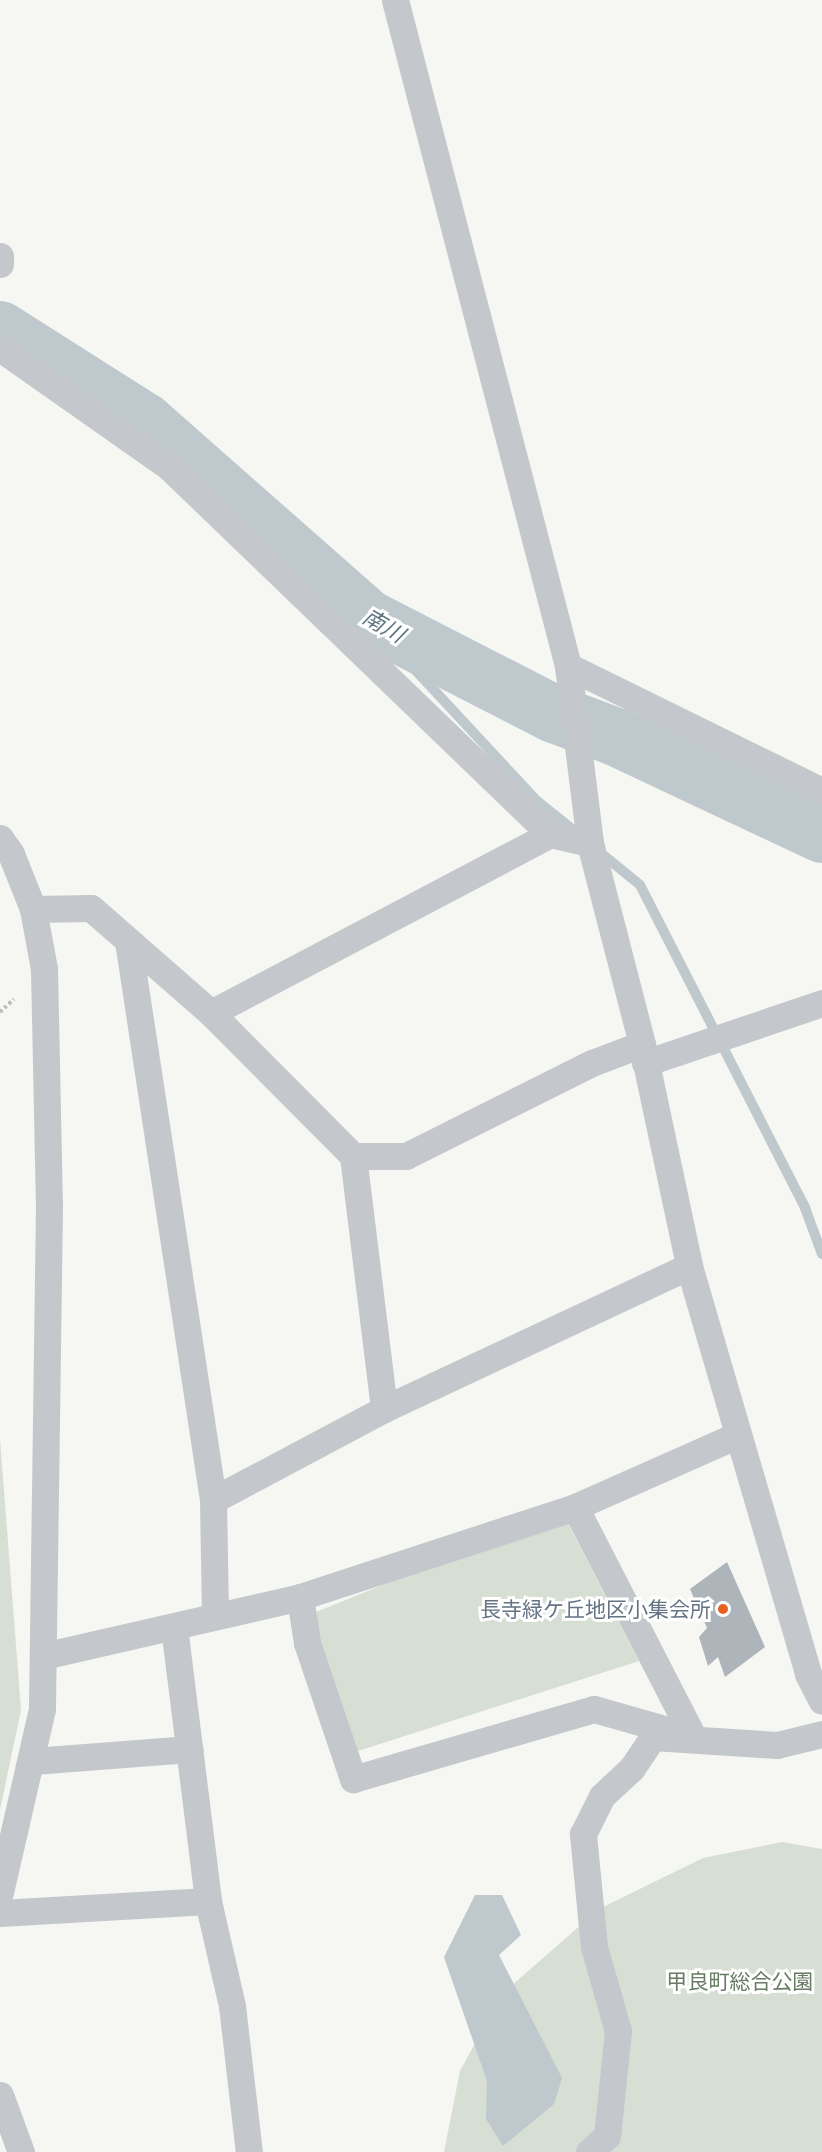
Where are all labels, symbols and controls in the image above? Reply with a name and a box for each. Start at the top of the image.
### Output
water label: 南川 [358,603,410,647]
place label: 長寺緑ケ丘地区小集会所 [480,1596,711,1622]
marker: 長寺緑ケ丘地区小集会所 [716,1602,730,1616]
park label: 甲良町総合公園 [667,1968,813,1994]

